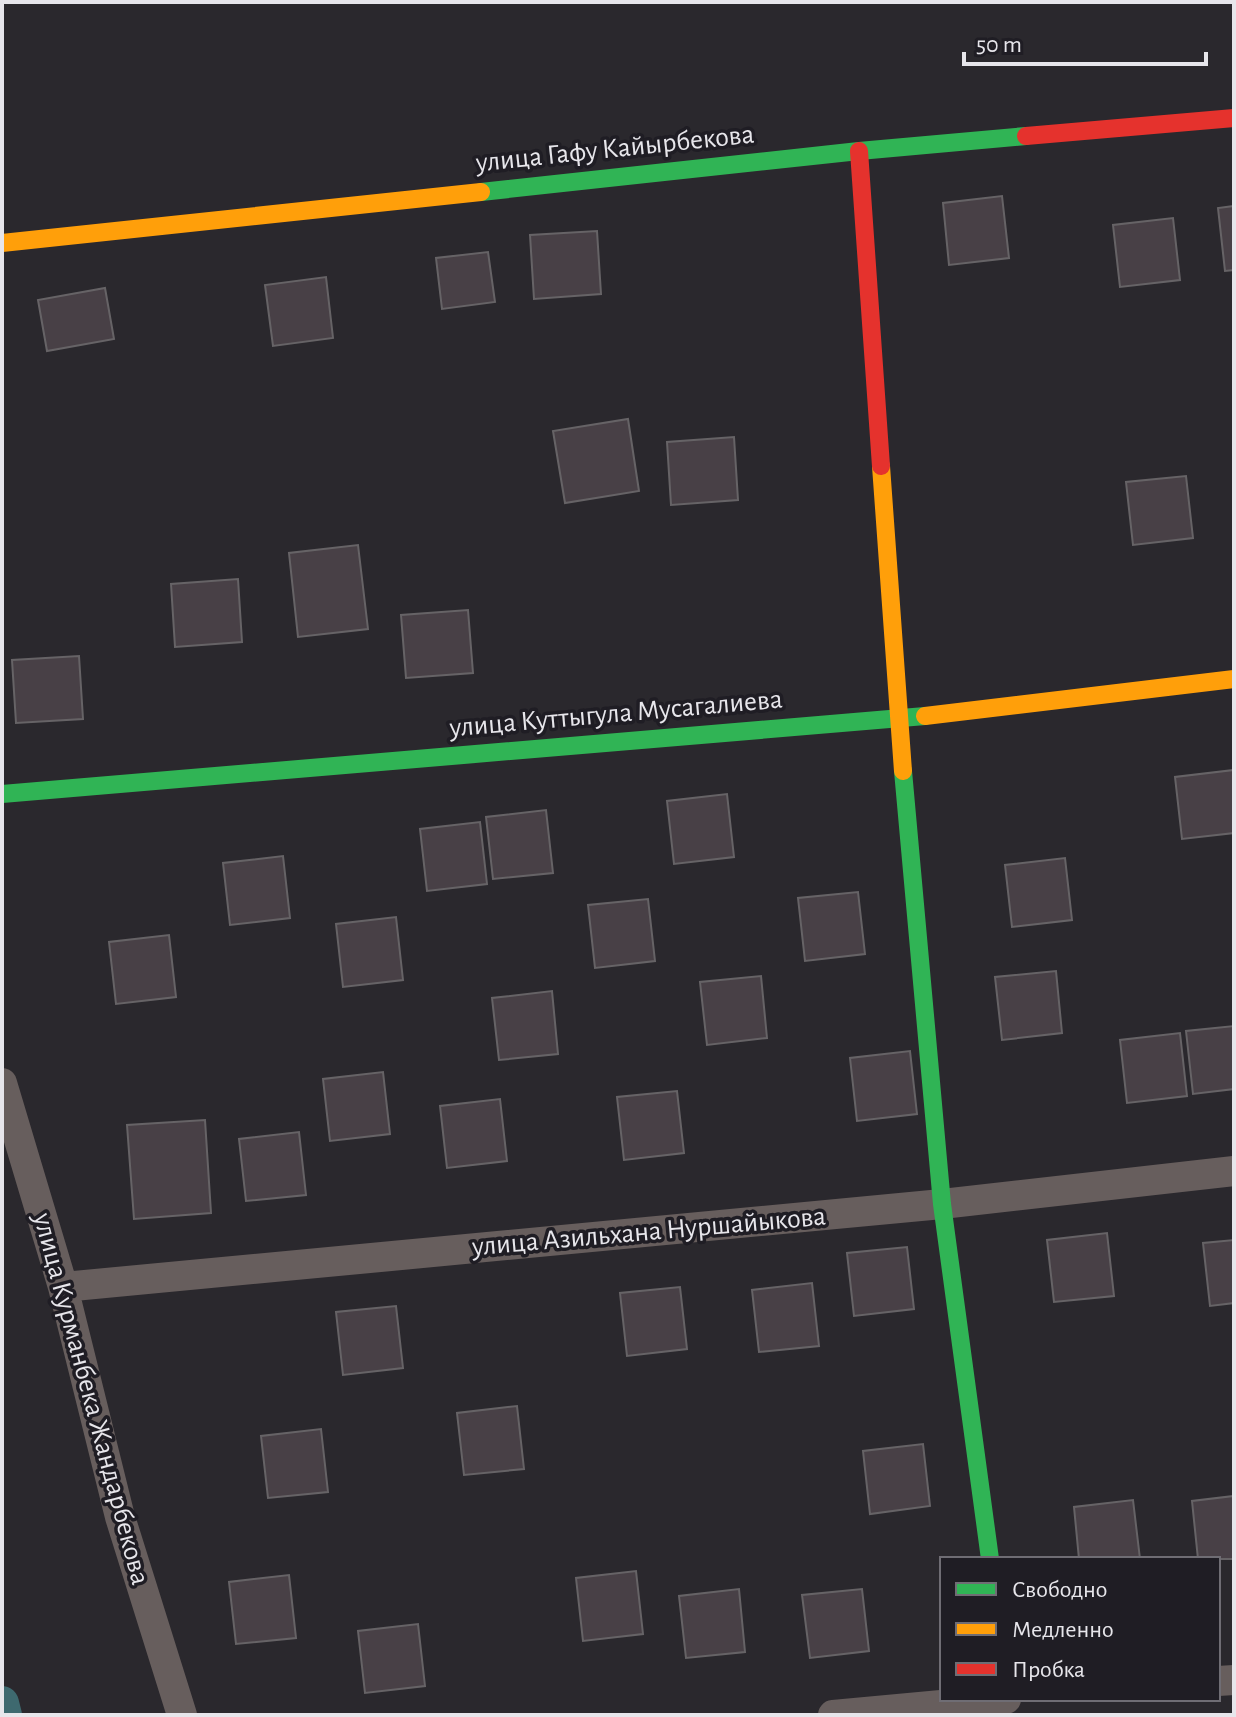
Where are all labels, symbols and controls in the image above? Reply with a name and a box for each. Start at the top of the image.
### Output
scale bar [964,16,1206,66]
text: 50 m [976,33,1022,57]
street label: улица Гафу Кайырбекова [473,120,756,178]
street label: улица Куттыгула Мусагалиева [447,685,784,743]
street label: улица Азильхана Нуршайыкова [470,1203,827,1262]
street label: улица Курманбека Жандарбекова [28,1209,154,1588]
legend [940,1557,1220,1701]
text: Свободно [1012,1578,1107,1602]
text: Медленно [1012,1618,1114,1642]
text: Пробка [1012,1658,1085,1682]

